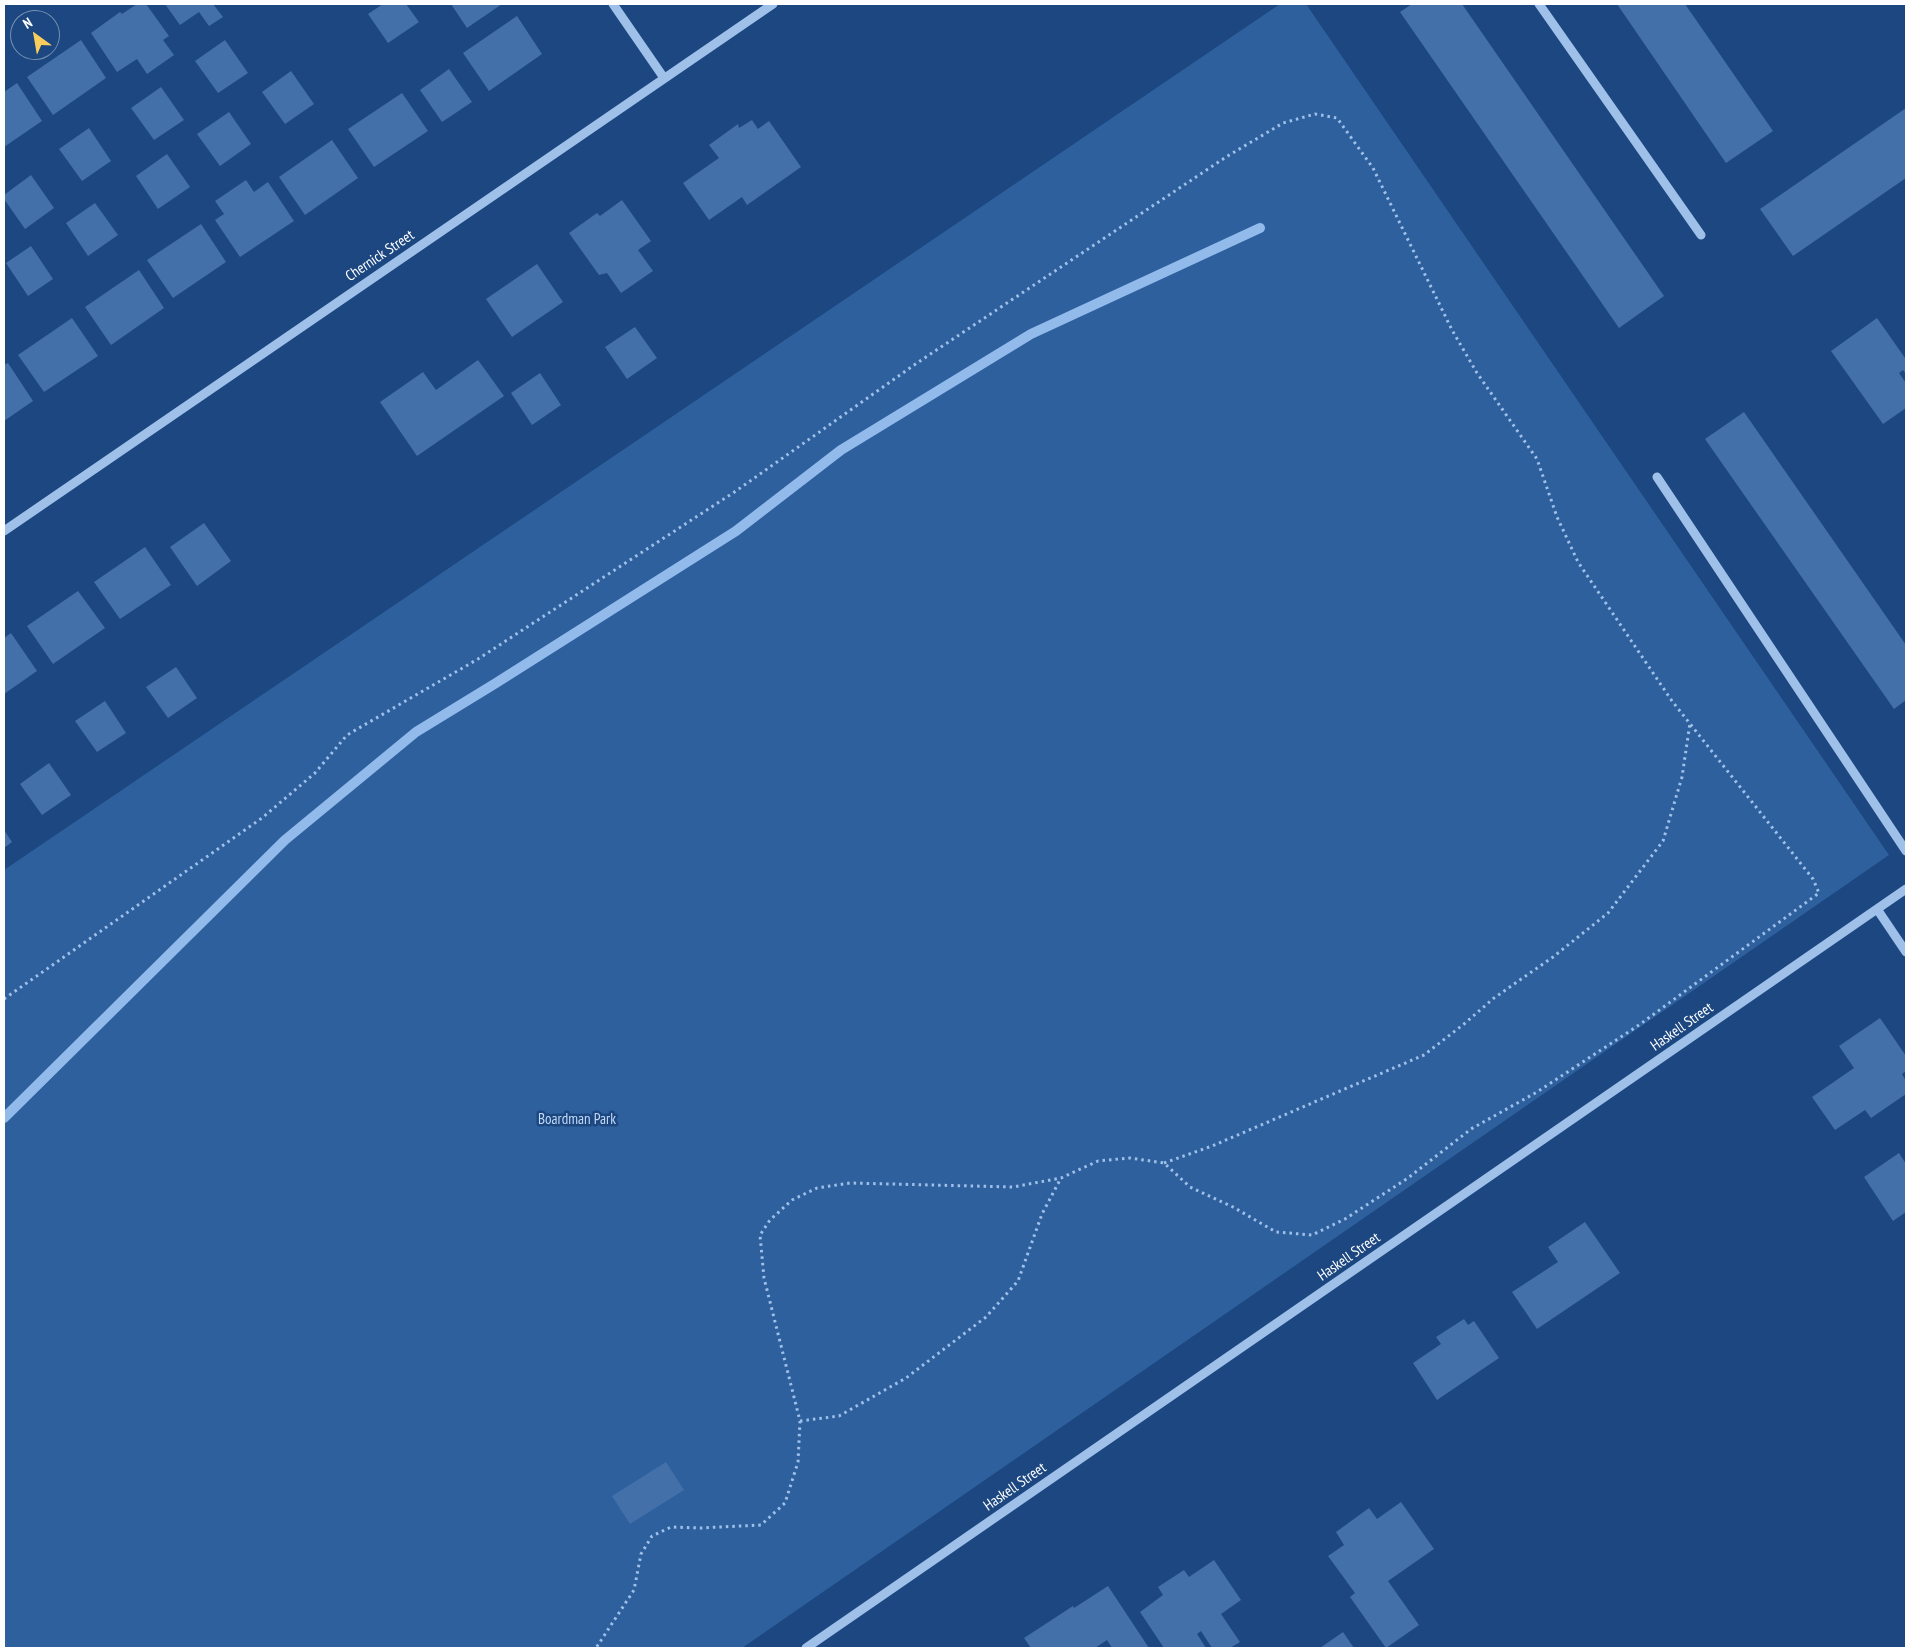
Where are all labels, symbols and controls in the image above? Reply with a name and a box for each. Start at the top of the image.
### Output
north arrow [10,10,60,60]
text: N [20,13,36,33]
street label: Chernick Street [342,226,418,286]
street label: Haskell Street [1647,999,1717,1055]
park label: Boardman Park [538,1111,616,1129]
street label: Haskell Street [1314,1229,1384,1285]
street label: Haskell Street [980,1459,1050,1515]

